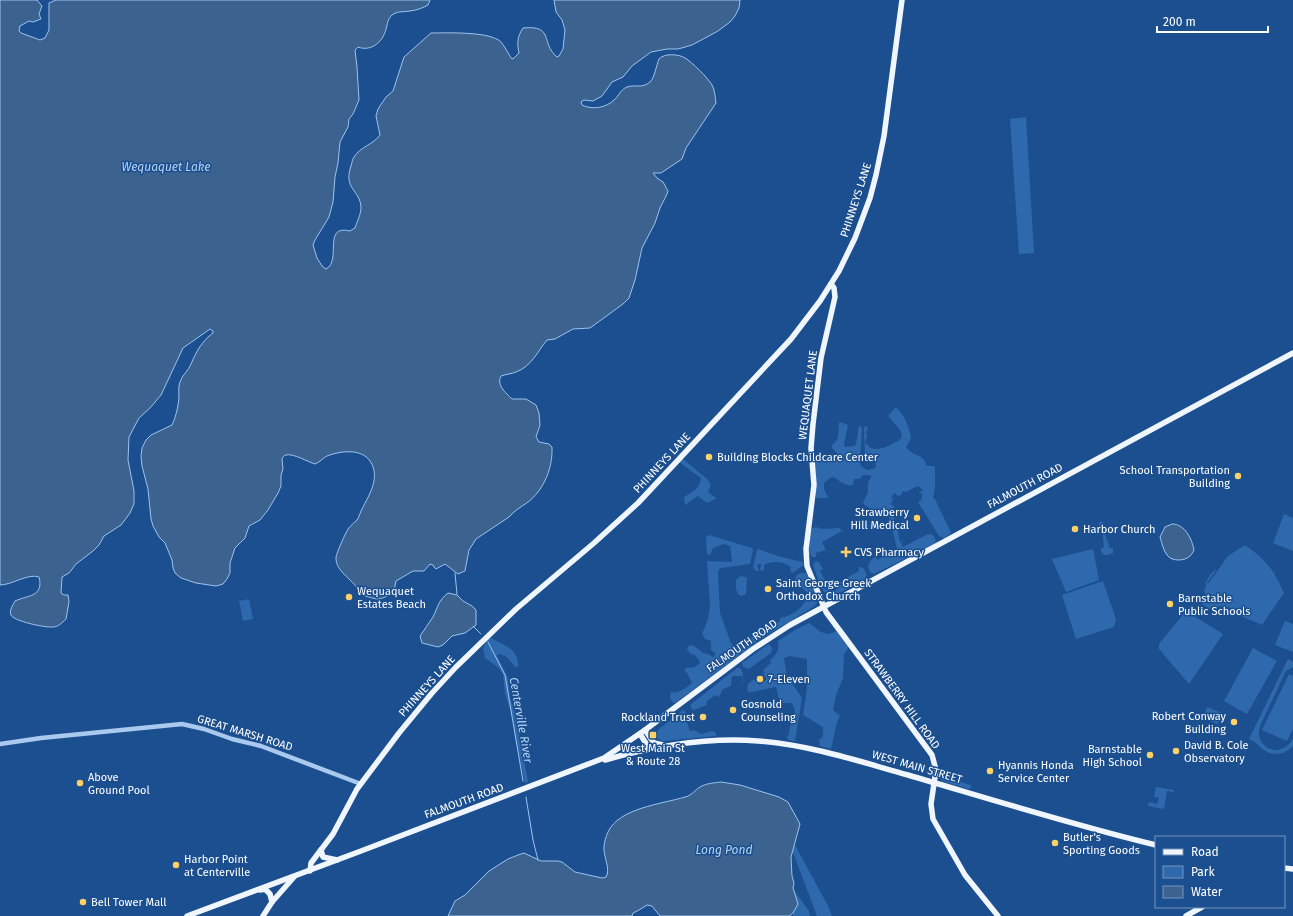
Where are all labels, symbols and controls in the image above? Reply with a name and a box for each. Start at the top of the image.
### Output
scale bar [1157,8,1268,34]
text: 200 m [1163,15,1196,29]
water label: Wequaquet Lake [121,160,211,174]
street label: PHINNEYS LANE [838,161,874,239]
street label: WEQUAQUET LANE [796,349,820,441]
street label: PHINNEYS LANE [631,430,693,496]
place label: Building Blocks Childcare Center [717,451,879,464]
marker: Building Blocks Childcare Center [704,452,714,462]
street label: FALMOUTH ROAD [985,461,1065,511]
place label: School Transportation Building [1120,464,1230,490]
marker: School Transportation Building [1233,471,1243,481]
place label: Strawberry Hill Medical [851,506,910,532]
marker: Strawberry Hill Medical [912,513,922,523]
place label: Harbor Church [1083,523,1155,536]
marker: Harbor Church [1070,524,1080,534]
place label: CVS Pharmacy [854,546,925,559]
marker: CVS Pharmacy [841,547,851,557]
place label: Saint George Greek Orthodox Church [776,577,871,603]
marker: Saint George Greek Orthodox Church [763,584,773,594]
place label: Wequaquet Estates Beach [357,585,426,611]
marker: Wequaquet Estates Beach [344,592,354,602]
place label: Barnstable Public Schools [1178,592,1250,618]
marker: Barnstable Public Schools [1165,599,1175,609]
street label: FALMOUTH ROAD [704,617,780,675]
street label: STRAWBERRY HILL ROAD [861,647,943,751]
street label: PHINNEYS LANE [396,653,458,719]
place label: 7-Eleven [768,673,810,686]
marker: 7-Eleven [755,674,765,684]
water label: Centerville River [507,676,536,764]
place label: Gosnold Counseling [741,698,796,724]
marker: Gosnold Counseling [728,705,738,715]
place label: Robert Conway Building [1152,710,1227,736]
place label: Rockland Trust [621,711,695,724]
street label: GREAT MARSH ROAD [196,712,294,754]
marker: Rockland Trust [698,712,708,722]
marker: Robert Conway Building [1229,717,1239,727]
marker: West Main St & Route 28 [648,730,658,740]
place label: David B. Cole Observatory [1184,739,1249,765]
place label: West Main St & Route 28 [621,742,685,768]
place label: Barnstable High School [1083,743,1142,769]
marker: David B. Cole Observatory [1171,746,1181,756]
street label: WEST MAIN STREET [870,748,964,786]
marker: Barnstable High School [1145,750,1155,760]
place label: Hyannis Honda Service Center [998,759,1074,785]
marker: Hyannis Honda Service Center [985,766,995,776]
place label: Above Ground Pool [88,771,150,797]
marker: Above Ground Pool [75,778,85,788]
street label: FALMOUTH ROAD [423,781,505,821]
place label: Butler's Sporting Goods [1063,831,1140,857]
legend [1155,836,1285,908]
marker: Butler's Sporting Goods [1050,838,1060,848]
water label: Long Pond [695,843,753,857]
text: Road [1191,845,1219,859]
place label: Harbor Point at Centerville [184,853,250,879]
marker: Harbor Point at Centerville [171,860,181,870]
text: Park [1191,865,1215,879]
text: Water [1191,885,1223,899]
place label: Bell Tower Mall [91,896,166,909]
marker: Bell Tower Mall [78,897,88,907]

